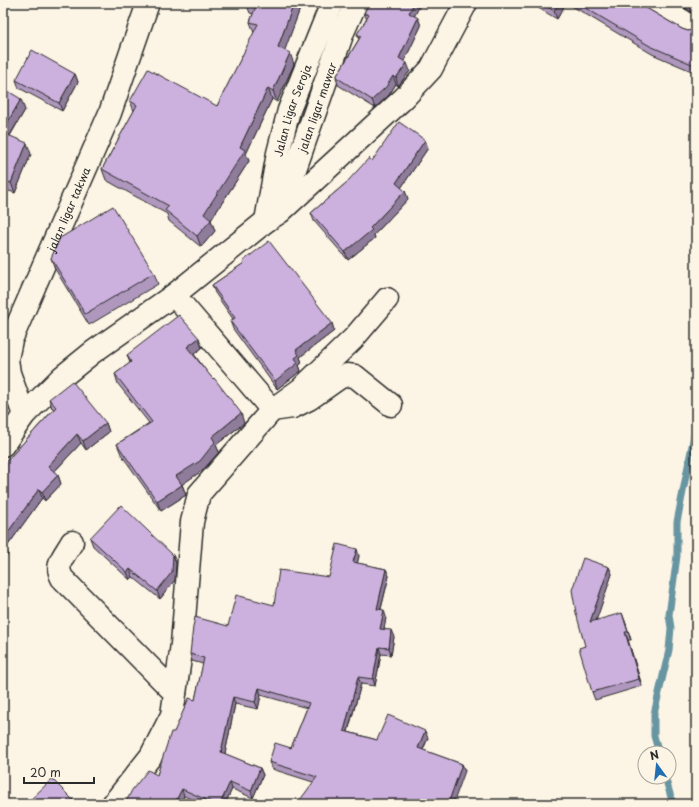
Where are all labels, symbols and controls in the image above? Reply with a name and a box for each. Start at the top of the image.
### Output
street label: jalan ligar mawar [293,60,340,155]
street label: Jalan Ligar Seroja [269,61,315,158]
street label: jalan ligar takwa [42,164,94,255]
north arrow [637,745,677,785]
text: N [648,745,661,764]
scale bar [24,759,94,785]
text: 20 m [30,763,61,781]

